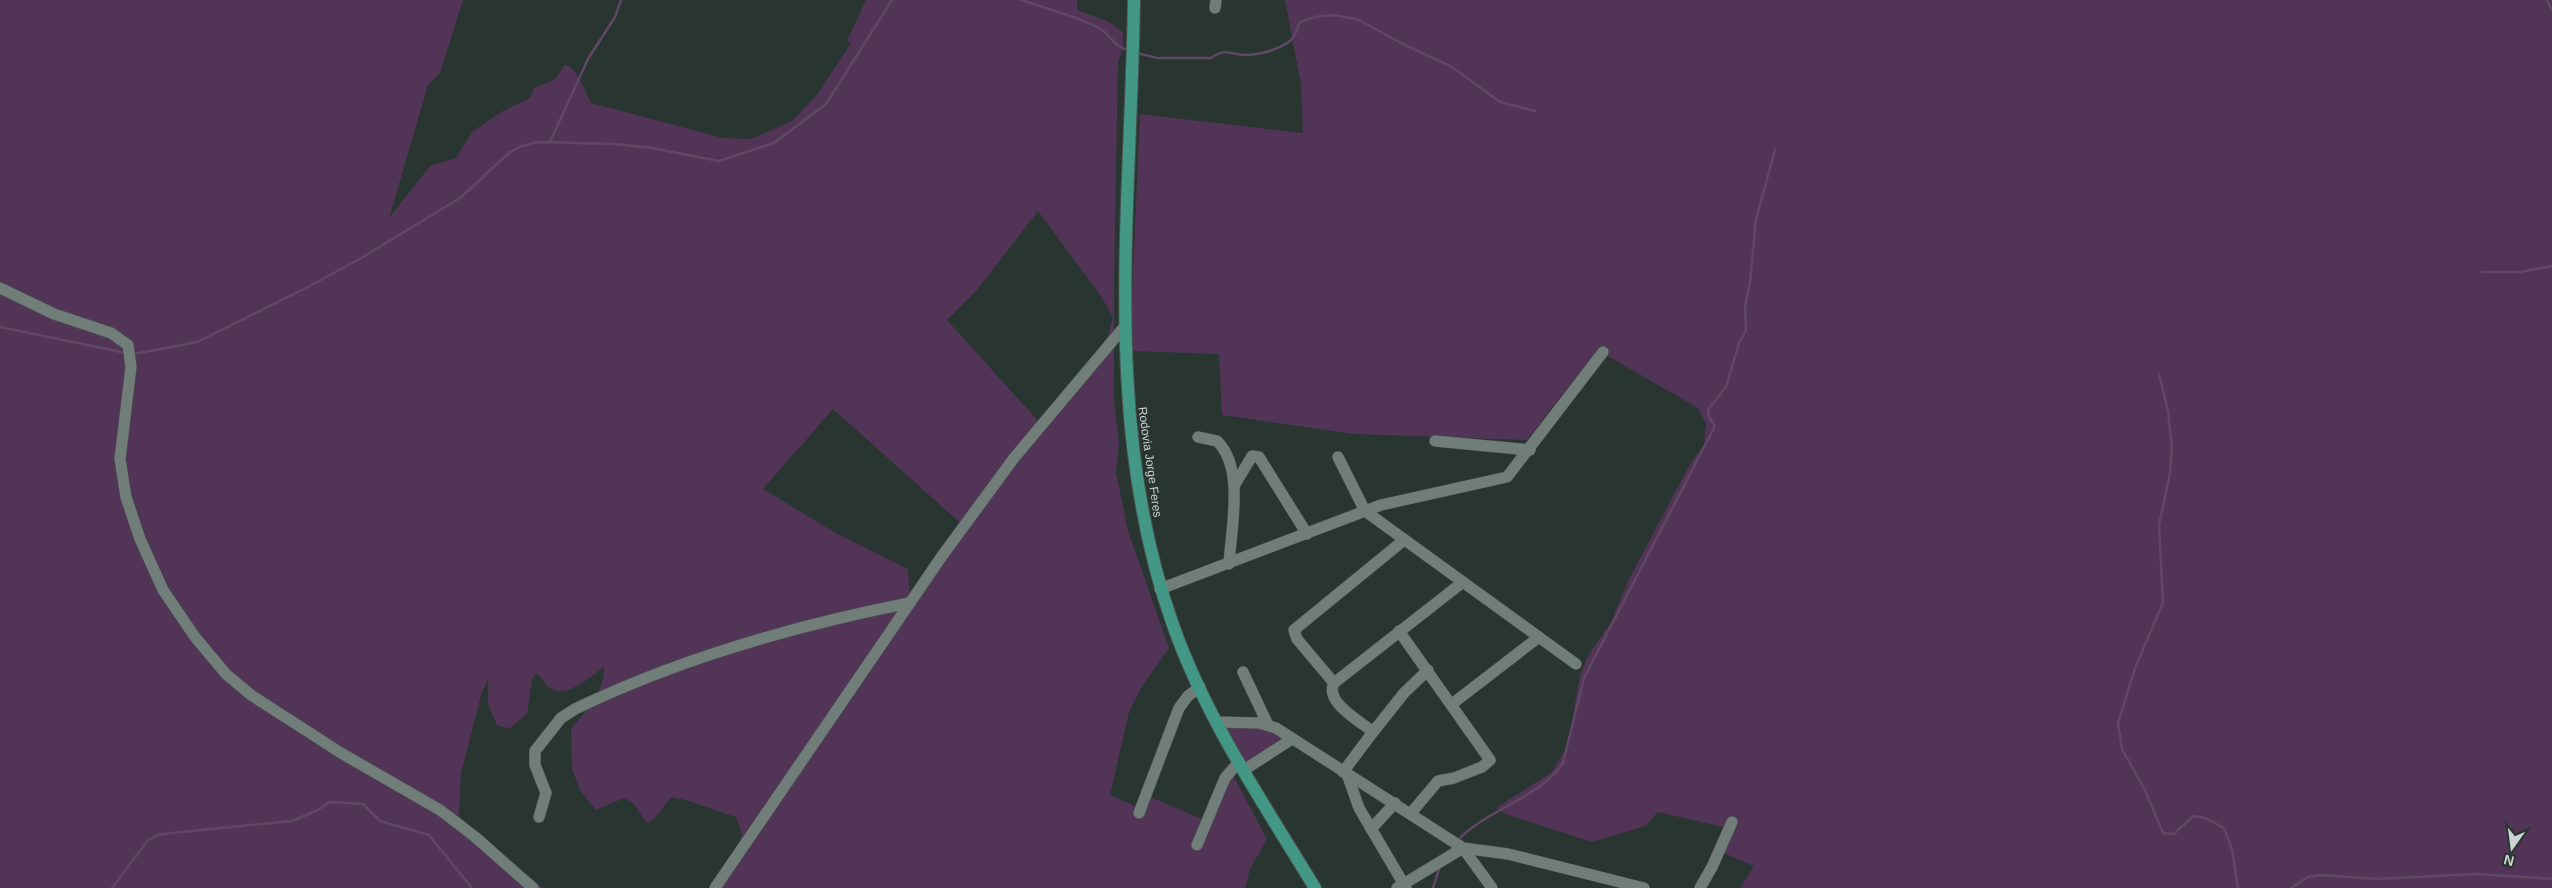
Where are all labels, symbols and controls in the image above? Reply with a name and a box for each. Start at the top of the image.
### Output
street label: Rodovia Jorge Feres [1135,406,1165,518]
north arrow [2487,823,2537,873]
text: N [2502,852,2516,870]

